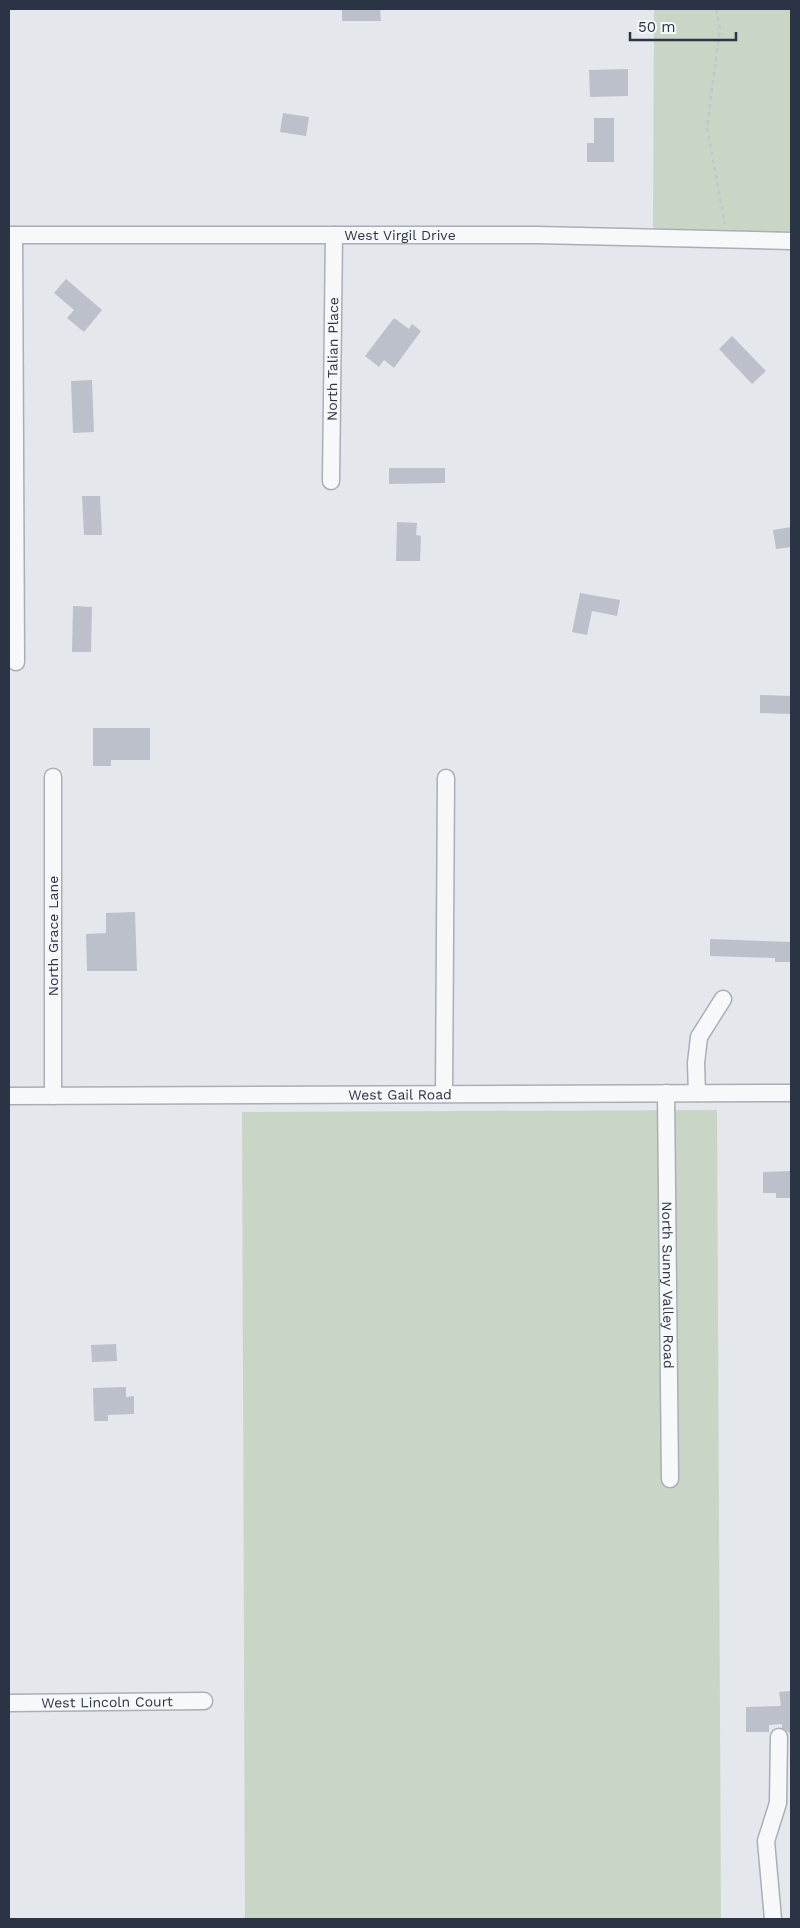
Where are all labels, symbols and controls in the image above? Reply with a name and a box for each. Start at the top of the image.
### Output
scale bar [630,10,736,42]
text: 50 m [638,18,675,36]
street label: West Virgil Drive [344,227,456,243]
street label: North Talian Place [324,297,341,421]
street label: North Grace Lane [45,876,61,996]
street label: West Gail Road [348,1086,452,1103]
street label: North Sunny Valley Road [659,1201,677,1369]
street label: West Lincoln Court [41,1693,173,1711]

